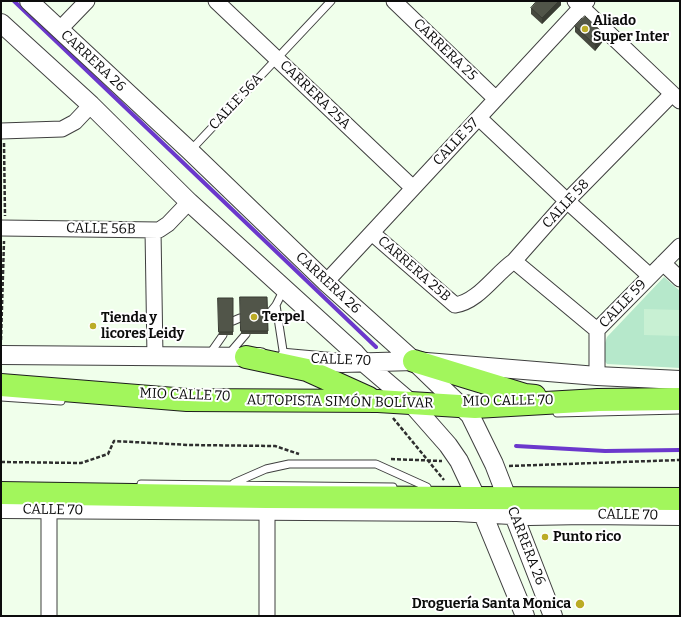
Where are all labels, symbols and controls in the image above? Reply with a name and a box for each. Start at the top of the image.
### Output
place label: Aliado Super Inter [593,13,669,46]
street label: CARRERA 25 [410,15,480,85]
marker: Aliado Super Inter [580,24,590,34]
street label: CARRERA 26 [57,27,129,95]
street label: CARRERA 25A [276,57,354,133]
street label: CALLE 56A [206,70,266,134]
street label: CALLE 57 [430,115,482,169]
street label: CALLE 58 [539,176,593,232]
street label: CALLE 56B [66,220,136,238]
street label: CARRERA 25B [374,233,454,305]
street label: CARRERA 26 [292,249,364,317]
street label: CALLE 59 [596,276,650,332]
place label: Terpel [262,309,305,325]
place label: Tienda y licores Leidy [101,310,184,342]
marker: Terpel [249,312,259,322]
marker: Tienda y licores Leidy [88,321,98,331]
street label: CALLE 70 [310,351,372,369]
street label: MIO CALLE 70 [139,385,231,405]
street label: AUTOPISTA SIMÓN BOLÍVAR [246,392,434,412]
street label: MIO CALLE 70 [462,392,554,410]
street label: CALLE 70 [22,501,84,519]
street label: CARRERA 26 [503,504,549,588]
street label: CALLE 70 [597,506,659,524]
place label: Punto rico [553,529,621,545]
marker: Punto rico [540,532,550,542]
place label: Droguería Santa Monica [412,596,571,612]
marker: Droguería Santa Monica [574,598,586,610]

